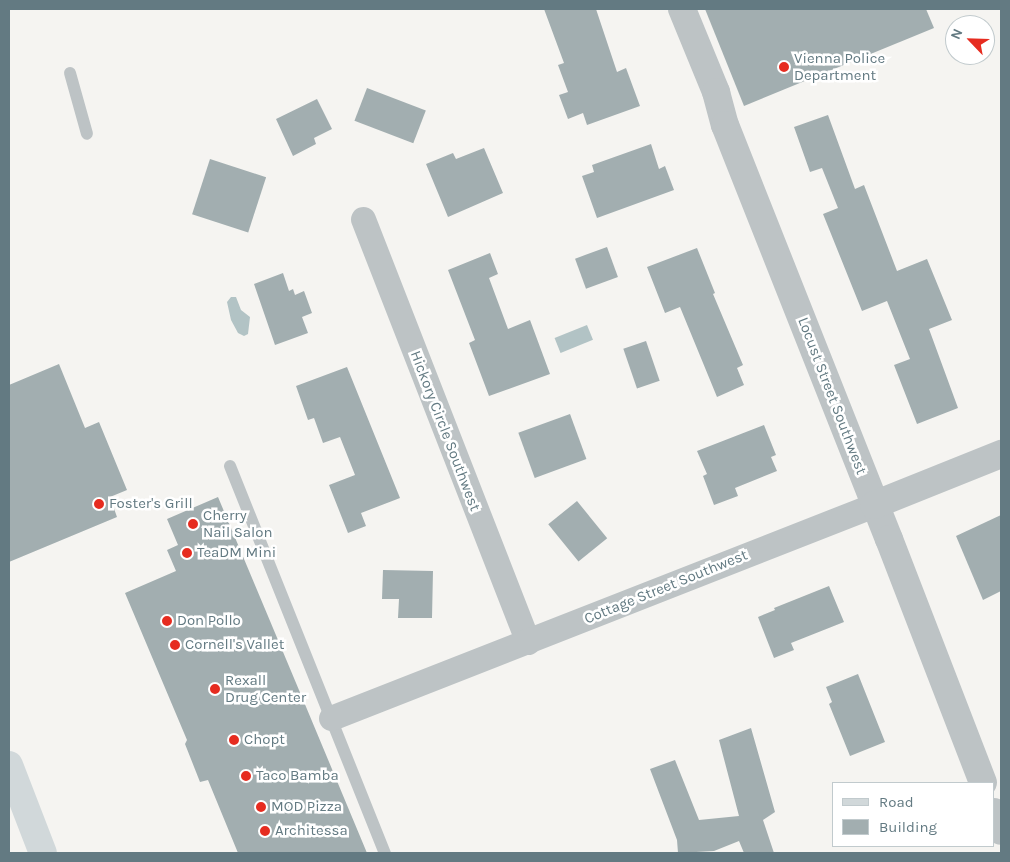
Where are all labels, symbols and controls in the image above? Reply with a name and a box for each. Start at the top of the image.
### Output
north arrow [945,15,995,65]
text: N [947,26,967,42]
place label: Vienna Police Department [794,49,885,84]
marker: Vienna Police Department [778,61,790,73]
street label: Locust Street Southwest [794,315,870,477]
street label: Hickory Circle Southwest [406,348,484,514]
place label: Foster's Grill [109,495,193,513]
marker: Foster's Grill [93,498,105,510]
place label: Cherry Nail Salon [203,506,273,541]
marker: Cherry Nail Salon [187,518,199,530]
place label: TeaDM Mini [197,544,276,562]
street label: Cottage Street Southwest [582,546,750,628]
marker: TeaDM Mini [181,547,193,559]
place label: Don Pollo [177,612,241,630]
marker: Don Pollo [161,615,173,627]
place label: Cornell's Vallet [185,636,284,654]
marker: Cornell's Vallet [169,639,181,651]
place label: Rexall Drug Center [225,671,306,706]
marker: Rexall Drug Center [209,683,221,695]
place label: Chopt [244,731,285,749]
marker: Chopt [228,734,240,746]
place label: Taco Bamba [256,767,339,785]
marker: Taco Bamba [240,770,252,782]
legend [832,782,995,847]
text: Road [879,793,914,811]
place label: MOD Pizza [271,798,342,816]
marker: MOD Pizza [255,801,267,813]
text: Building [879,818,937,836]
place label: Architessa [275,822,348,840]
marker: Architessa [259,825,271,837]

